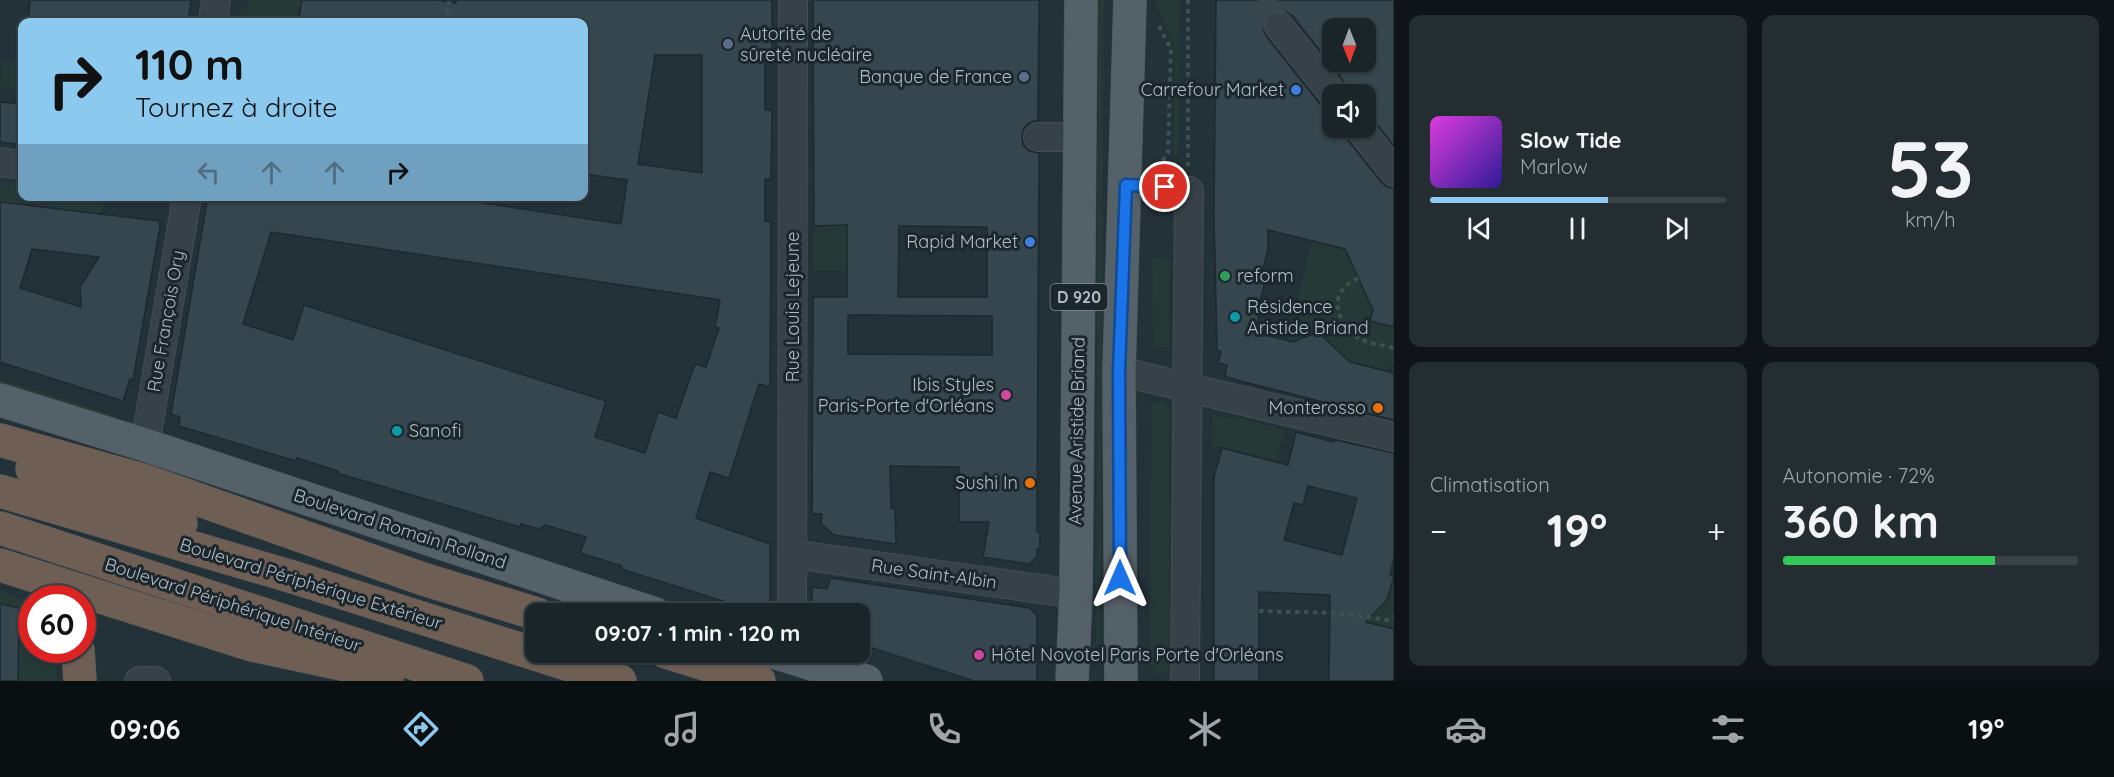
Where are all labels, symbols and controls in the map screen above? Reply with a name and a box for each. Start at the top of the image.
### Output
north arrow [1322,18,1376,72]
map controls [1322,18,1376,138]
place label: Autorité de sûreté nucléaire [740,22,872,66]
marker: Autorité de sûreté nucléaire [721,37,735,51]
text: 110 m [135,38,244,91]
icon: right [36,42,114,120]
place label: Banque de France [859,65,1012,88]
marker: Banque de France [1017,70,1031,84]
place label: Carrefour Market [1141,78,1284,101]
marker: Carrefour Market [1289,83,1303,97]
button: sound [1322,84,1376,138]
text: Tournez à droite [135,90,338,124]
text: 53 [1887,119,1974,217]
text: Slow Tide [1520,126,1621,154]
text: Marlow [1520,154,1588,179]
icon: left [192,156,225,189]
icon: ahead [255,156,288,189]
icon: ahead [318,156,351,189]
icon: right [381,156,414,189]
pin [1139,161,1190,212]
icon: arrive [1148,170,1181,203]
text: km/h [1905,207,1956,232]
icon: previous [1463,212,1496,245]
icon: pause [1561,212,1594,245]
icon: next [1660,212,1693,245]
place label: Rapid Market [906,230,1018,253]
street label: Rue Louis Lejeune [781,232,804,382]
marker: Rapid Market [1023,235,1037,249]
street label: Rue François Ory [142,248,189,394]
place label: reform [1237,264,1294,287]
marker: reform [1218,269,1232,283]
road number: D 920 [1050,284,1108,310]
place label: Résidence Aristide Briand [1247,295,1369,339]
marker: Résidence Aristide Briand [1228,310,1242,324]
street label: Avenue Aristide Briand [1063,337,1090,525]
place label: Ibis Styles Paris-Porte d'Orléans [818,373,994,417]
marker: Ibis Styles Paris-Porte d'Orléans [999,388,1013,402]
place label: Monterosso [1268,396,1366,419]
marker: Monterosso [1371,401,1385,415]
place label: Sanofi [409,419,462,442]
marker: Sanofi [390,424,404,438]
text: Autonomie · 72% [1783,463,1935,488]
place label: Sushi In [955,471,1018,494]
text: Climatisation [1430,472,1550,497]
marker: Sushi In [1023,476,1037,490]
street label: Boulevard Romain Rolland [291,483,509,574]
text: 360 km [1783,493,1939,549]
text: 19° [1547,502,1607,558]
text: − [1430,510,1447,551]
text: + [1707,510,1725,551]
street label: Boulevard Périphérique Extérieur [177,533,445,635]
position arrow [1088,546,1152,610]
street label: Boulevard Périphérique Intérieur [102,552,365,657]
street label: Rue Saint-Albin [870,553,998,594]
speed limit sign: 60 [18,585,96,663]
text: 09:07 · 1 min · 120 m [595,619,800,647]
place label: Hôtel Novotel Paris Porte d'Orléans [991,643,1284,666]
marker: Hôtel Novotel Paris Porte d'Orléans [972,648,986,662]
icon: directions [400,708,442,750]
icon: music [661,708,703,750]
icon: phone [923,708,965,750]
icon: climate [1184,708,1226,750]
icon: car [1445,708,1487,750]
icon: filters [1707,708,1749,750]
text: 09:06 [110,712,180,746]
text: 19° [1968,712,2004,746]

